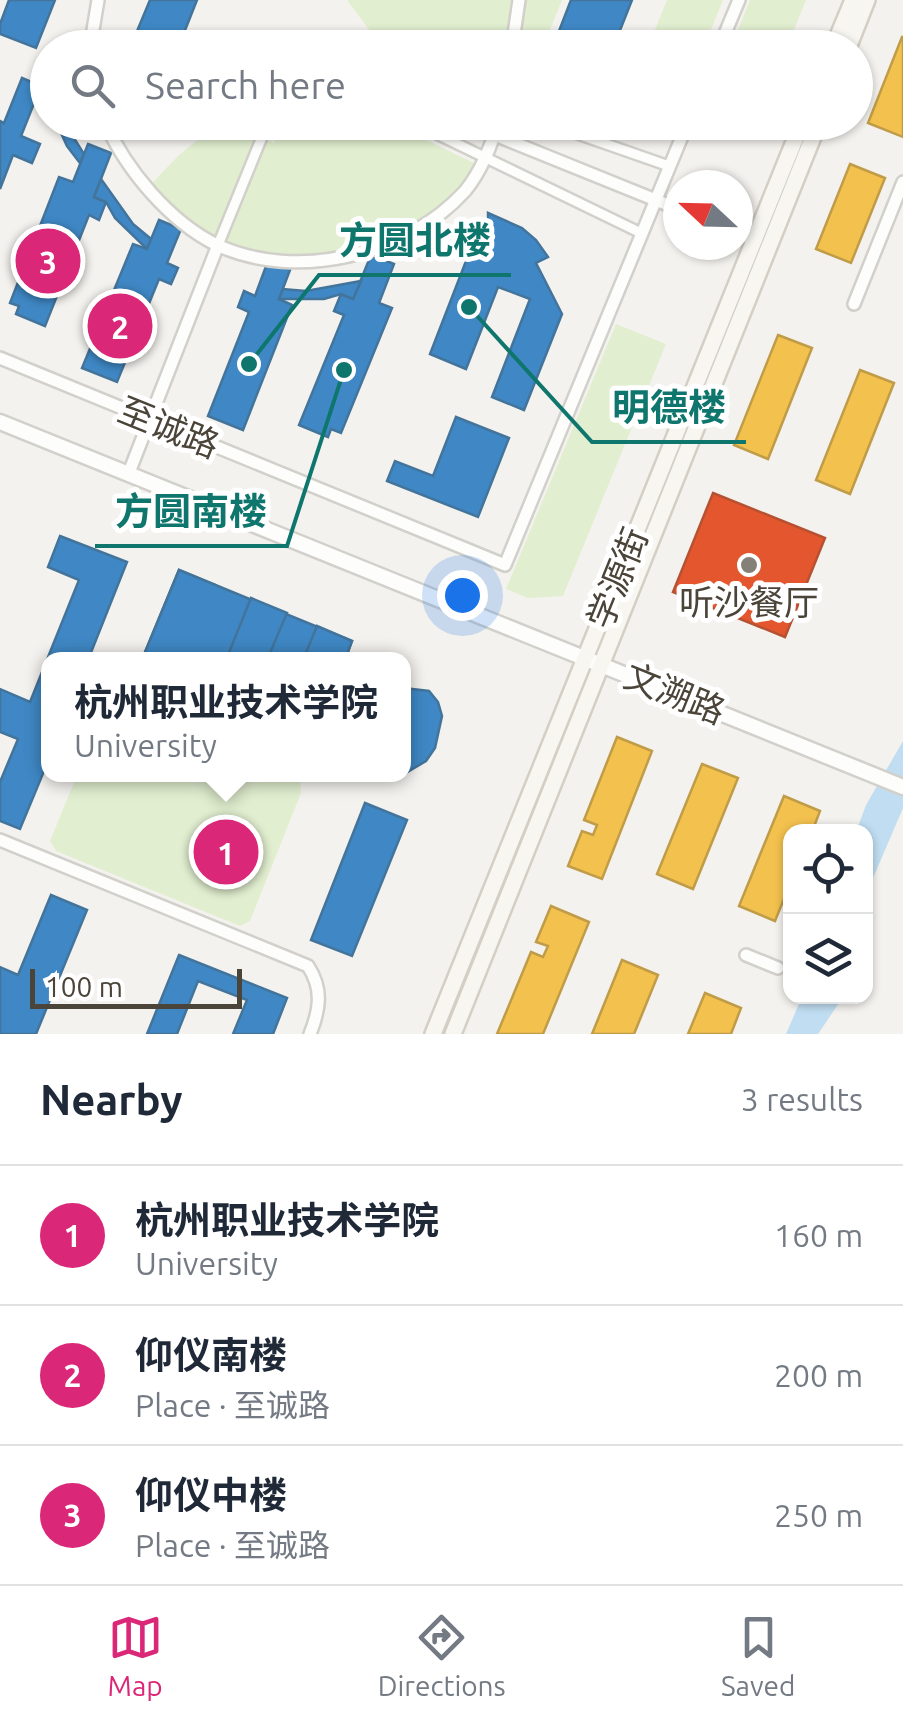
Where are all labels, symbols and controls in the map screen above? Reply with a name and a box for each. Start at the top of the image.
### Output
search box [30,30,873,140]
icon: search [65,58,120,113]
text: Search here [145,64,346,106]
north arrow [663,170,753,260]
callout: 方圆北楼 [319,207,511,275]
text: 方圆北楼 [339,219,491,261]
pin: 3 [15,224,80,298]
pin: 2 [88,288,152,364]
callout: 明德楼 [592,374,746,442]
text: 明德楼 [612,386,726,428]
street label: 至诚路 [113,389,225,465]
callout: 方圆南楼 [95,478,287,546]
text: 方圆南楼 [115,490,267,532]
street label: 学源街 [579,522,655,634]
marker: 听沙餐厅 [738,554,760,576]
your location [437,570,488,621]
place label: 听沙餐厅 [679,582,819,622]
popup [41,652,411,782]
street label: 文溯路 [619,655,731,731]
text: 杭州职业技术学院 [74,681,378,723]
text: University [74,727,217,763]
pin: 1 [194,814,258,890]
map controls [783,824,873,1004]
button: locate [783,824,873,914]
button: layers [783,914,873,1004]
scale bar [30,964,242,1008]
text: 100 m [45,971,123,1002]
text: Nearby [40,1076,183,1123]
text: 3 results [741,1081,863,1117]
text: 杭州职业技术学院 [135,1199,439,1241]
text: 1 [63,1217,82,1253]
text: 160 m [774,1217,863,1253]
text: University [135,1245,278,1281]
text: 仰仪南楼 [135,1334,287,1376]
text: 2 [63,1357,82,1393]
text: 200 m [774,1357,863,1393]
text: Place · 至诚路 [135,1387,330,1423]
text: 仰仪中楼 [135,1474,287,1516]
text: 3 [63,1497,82,1533]
text: 250 m [774,1497,863,1533]
text: Place · 至诚路 [135,1527,330,1563]
tab: Map [108,1610,163,1701]
tab: Directions [378,1610,506,1701]
tab: Saved [721,1610,795,1701]

